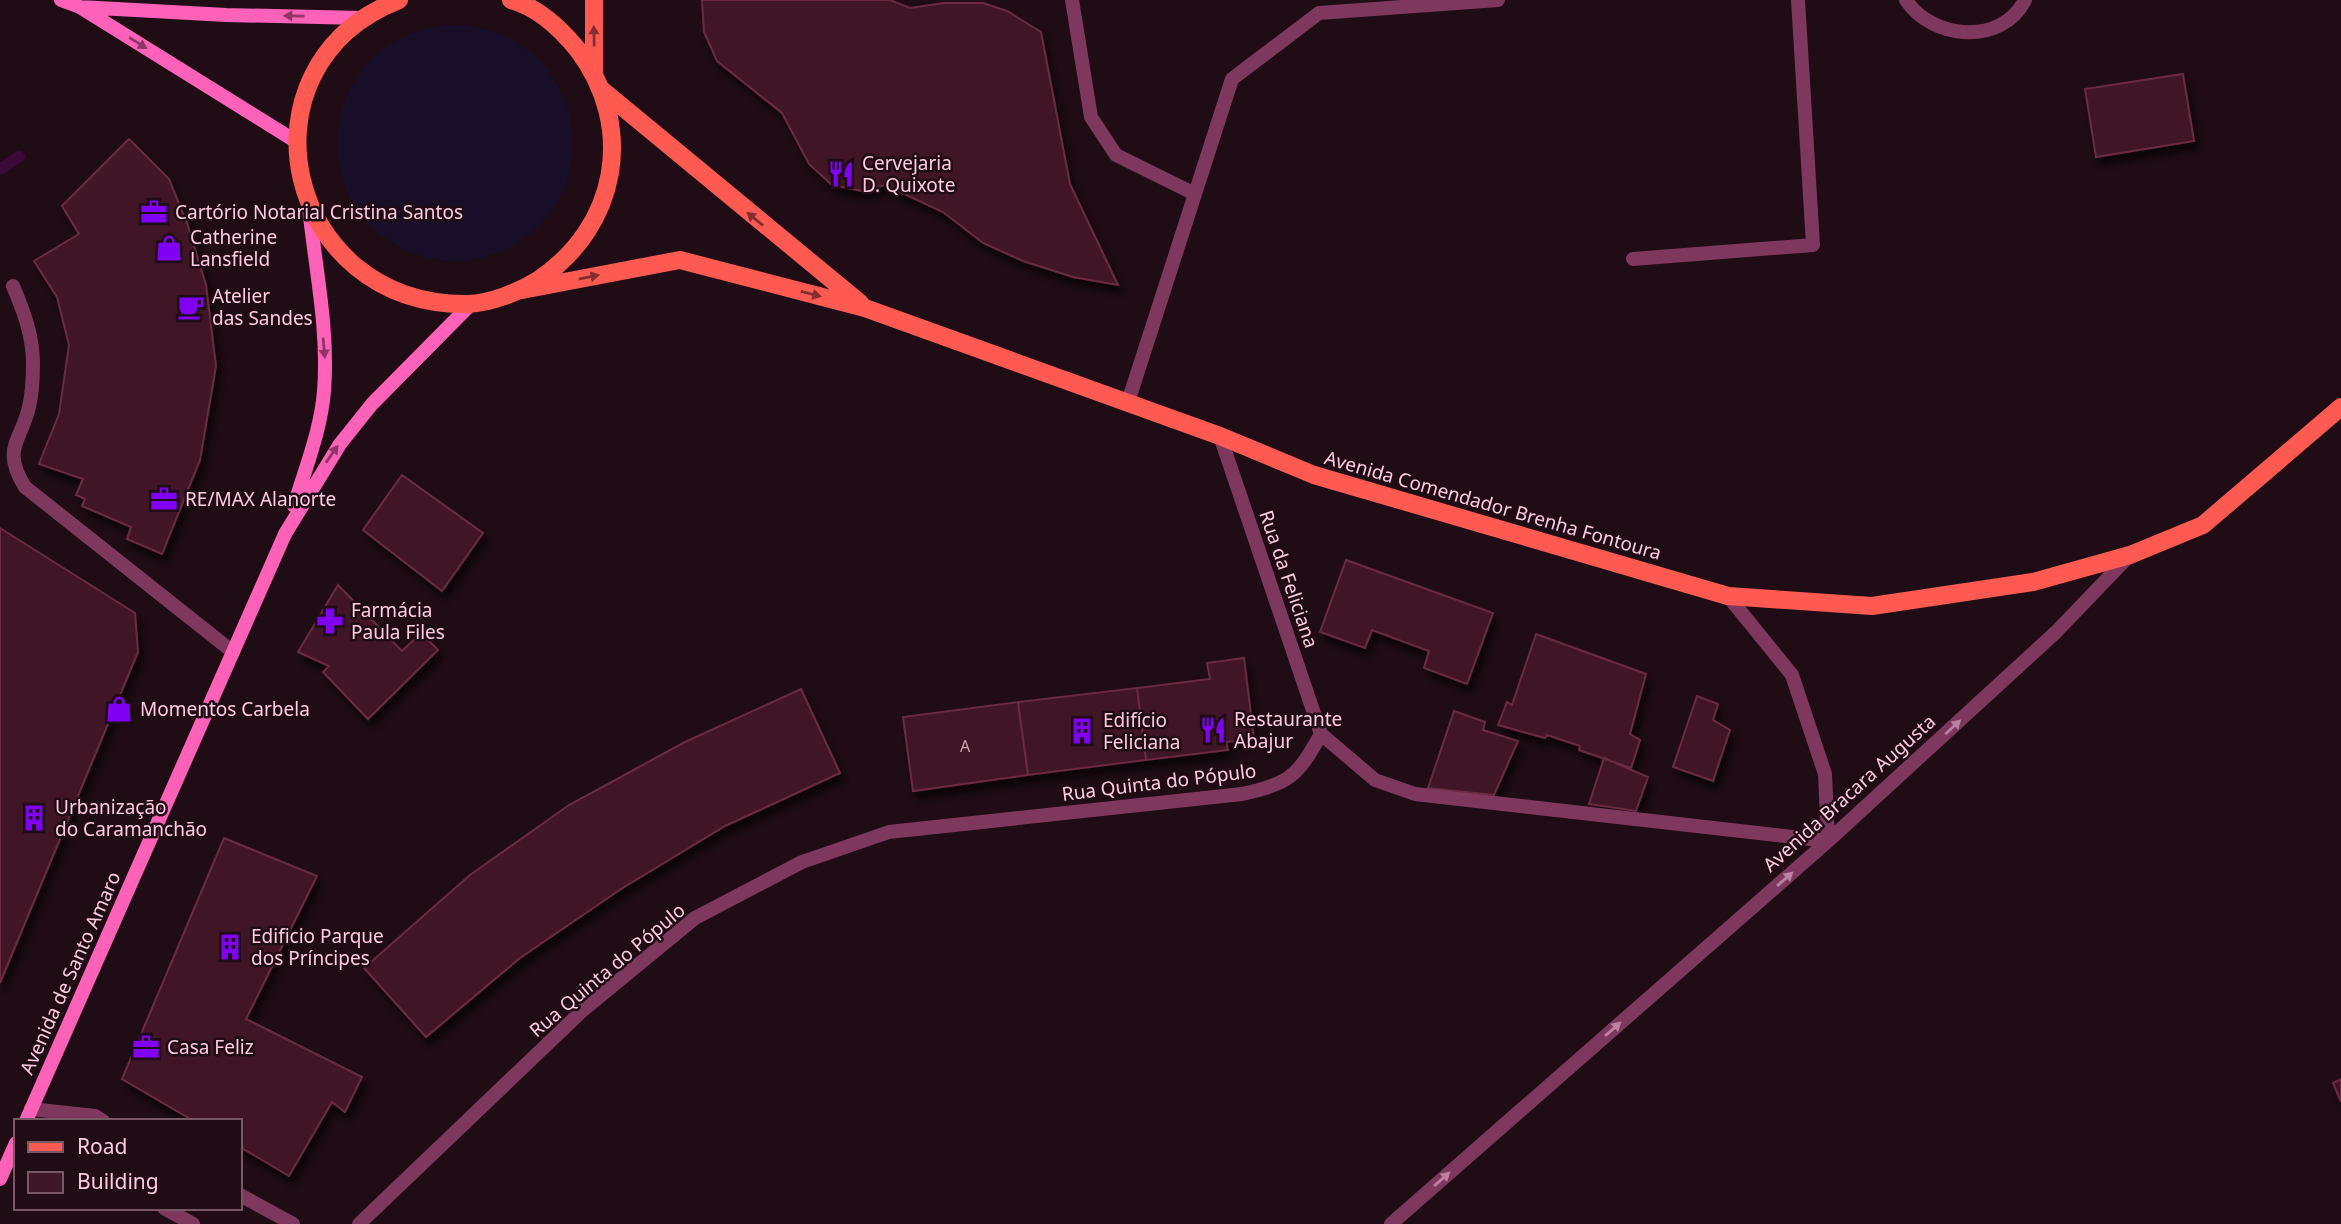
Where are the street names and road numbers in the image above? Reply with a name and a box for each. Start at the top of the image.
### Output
street label: Avenida Comendador Brenha Fontoura [1321,444,1665,566]
street label: Rua da Feliciana [1253,507,1325,651]
street label: Avenida Bracara Augusta [1757,708,1941,878]
street label: Rua Quinta do Pópulo [1060,757,1258,807]
street label: Avenida de Santo Amaro [13,867,127,1079]
street label: Rua Quinta do Pópulo [524,897,690,1043]

